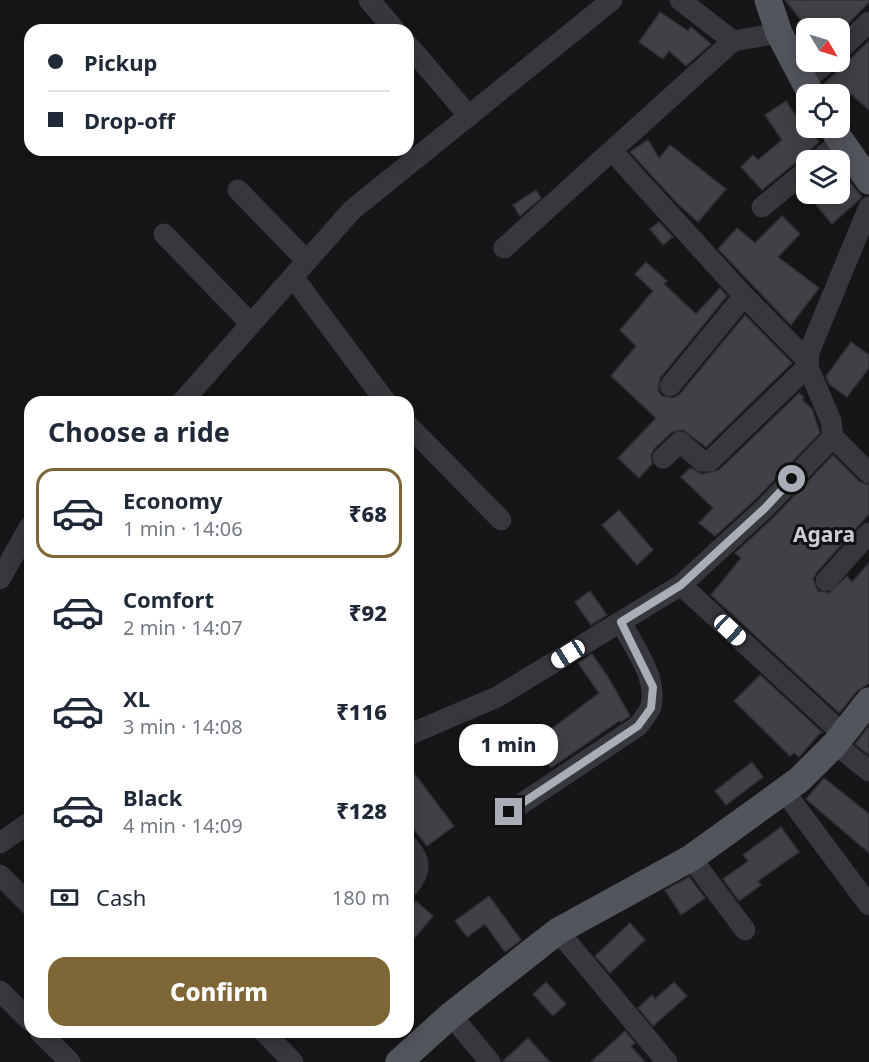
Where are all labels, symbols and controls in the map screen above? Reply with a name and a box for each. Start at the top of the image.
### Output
north arrow [796,18,850,72]
map controls [796,18,850,204]
text: Pickup [84,47,157,77]
button: locate [796,84,850,138]
text: Drop-off [84,105,175,135]
button: layers [796,150,850,204]
text: Choose a ride [48,413,230,450]
route start [778,465,805,492]
text: Economy [123,485,222,515]
icon: car [51,486,105,540]
text: ₹68 [349,498,387,528]
text: 1 min · 14:06 [123,515,243,542]
district label: Agara [793,520,855,548]
text: Comfort [123,584,214,614]
icon: car [51,585,105,639]
text: ₹92 [349,597,387,627]
car [711,611,749,649]
text: 2 min · 14:07 [123,614,243,641]
car [548,637,588,671]
text: XL [123,683,150,713]
icon: car [51,684,105,738]
text: ₹116 [336,696,387,726]
text: 3 min · 14:08 [123,713,243,740]
callout: 1 min [460,725,558,767]
text: 1 min [481,731,536,758]
text: Black [123,782,182,812]
icon: car [51,783,105,837]
text: ₹128 [336,795,387,825]
route end [495,798,522,825]
text: 4 min · 14:09 [123,812,243,839]
icon: cash [48,881,81,914]
text: Cash [96,882,146,912]
text: 180 m [332,884,390,911]
button: Confirm [48,957,390,1026]

